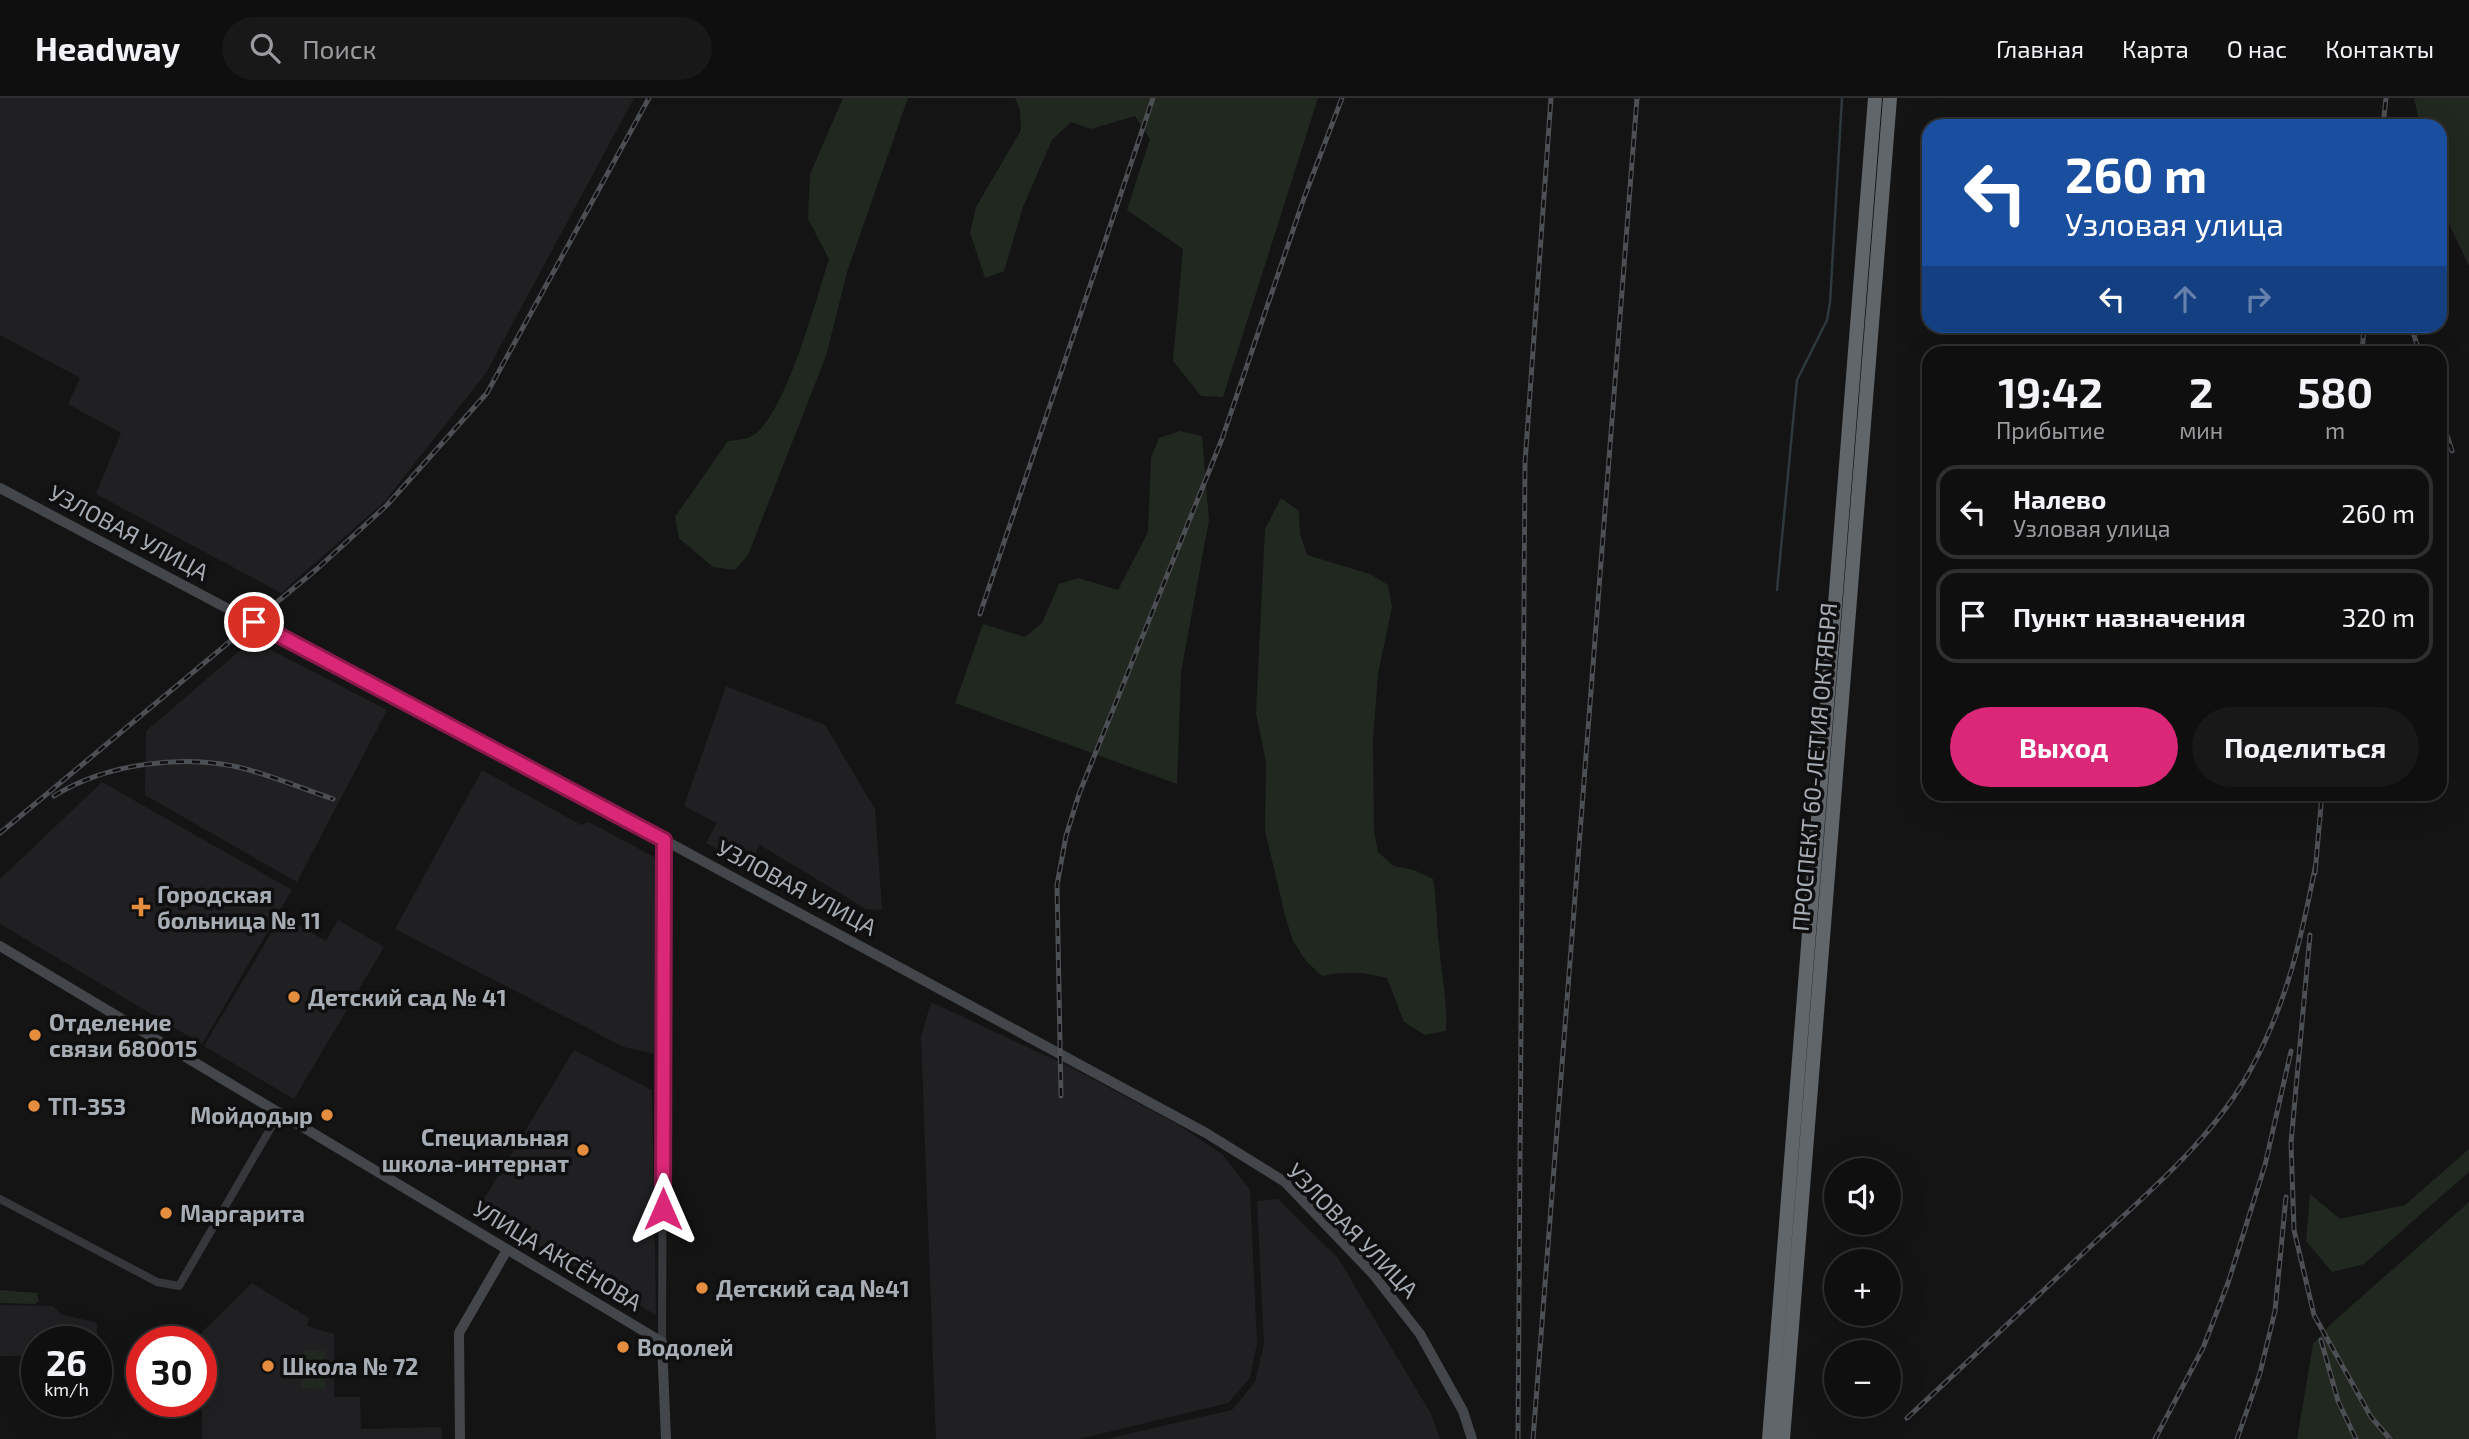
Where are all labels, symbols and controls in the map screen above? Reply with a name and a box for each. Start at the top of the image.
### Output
search box [222,17,712,80]
text: Headway [35,28,180,68]
icon: search [246,29,284,67]
text: Поиск [302,33,376,64]
text: Главная [1996,34,2084,63]
text: Карта [2122,34,2189,63]
text: О нас [2227,34,2287,63]
text: Контакты [2325,34,2434,63]
text: 260 m [2065,144,2207,203]
icon: left [1950,147,2041,238]
text: Узловая улица [2065,204,2284,242]
icon: left [2093,280,2131,318]
icon: ahead [2166,280,2204,318]
icon: right [2239,280,2277,318]
text: 19:42 [1998,366,2103,416]
text: 2 [2189,366,2213,416]
text: 580 [2297,366,2373,416]
text: Прибытие [1996,416,2105,444]
text: мин [2179,416,2223,444]
text: m [2325,416,2345,444]
street label: УЗЛОВАЯ УЛИЦА [44,478,214,586]
text: Налево [2013,483,2106,514]
icon: left [1954,493,1992,531]
text: 260 m [2341,497,2415,528]
text: Узловая улица [2013,514,2170,542]
pin [224,592,284,652]
icon: arrive [1954,597,1992,635]
text: Пункт назначения [2013,601,2246,632]
text: 320 m [2342,601,2415,632]
street label: ПРОСПЕКТ 60-ЛЕТИЯ ОКТЯБРЯ [1786,602,1842,932]
icon: arrive [235,603,273,641]
button: Выход [1950,707,2178,787]
button: Поделиться [2192,707,2419,787]
street label: УЗЛОВАЯ УЛИЦА [712,833,882,941]
place label: Городская больница № 11 [157,880,321,934]
marker: Городская больница № 11 [131,897,151,917]
place label: Детский сад № 41 [308,983,507,1011]
marker: Детский сад № 41 [286,989,302,1005]
place label: Отделение связи 680015 [49,1008,197,1062]
marker: Отделение связи 680015 [27,1027,43,1043]
place label: ТП-353 [48,1092,126,1120]
marker: ТП-353 [26,1098,42,1114]
place label: Мойдодыр [190,1101,313,1129]
marker: Мойдодыр [319,1107,335,1123]
place label: Специальная школа-интернат [382,1123,569,1177]
marker: Специальная школа-интернат [575,1142,591,1158]
street label: УЗЛОВАЯ УЛИЦА [1282,1157,1425,1304]
map controls [1824,1158,1901,1417]
button: sound [1824,1158,1901,1235]
position arrow [626,1172,700,1246]
street label: УЛИЦА АКСЁНОВА [469,1194,648,1317]
place label: Маргарита [180,1199,305,1227]
marker: Маргарита [158,1205,174,1221]
button: + [1824,1249,1901,1326]
place label: Детский сад №41 [716,1274,910,1302]
marker: Детский сад №41 [694,1280,710,1296]
speed limit sign: 30 [126,1326,217,1417]
place label: Водолей [637,1333,734,1361]
marker: Водолей [615,1339,631,1355]
button: − [1824,1340,1901,1417]
text: 26 [46,1341,87,1383]
place label: Школа № 72 [282,1352,418,1380]
marker: Школа № 72 [260,1358,276,1374]
text: km/h [44,1378,89,1400]

